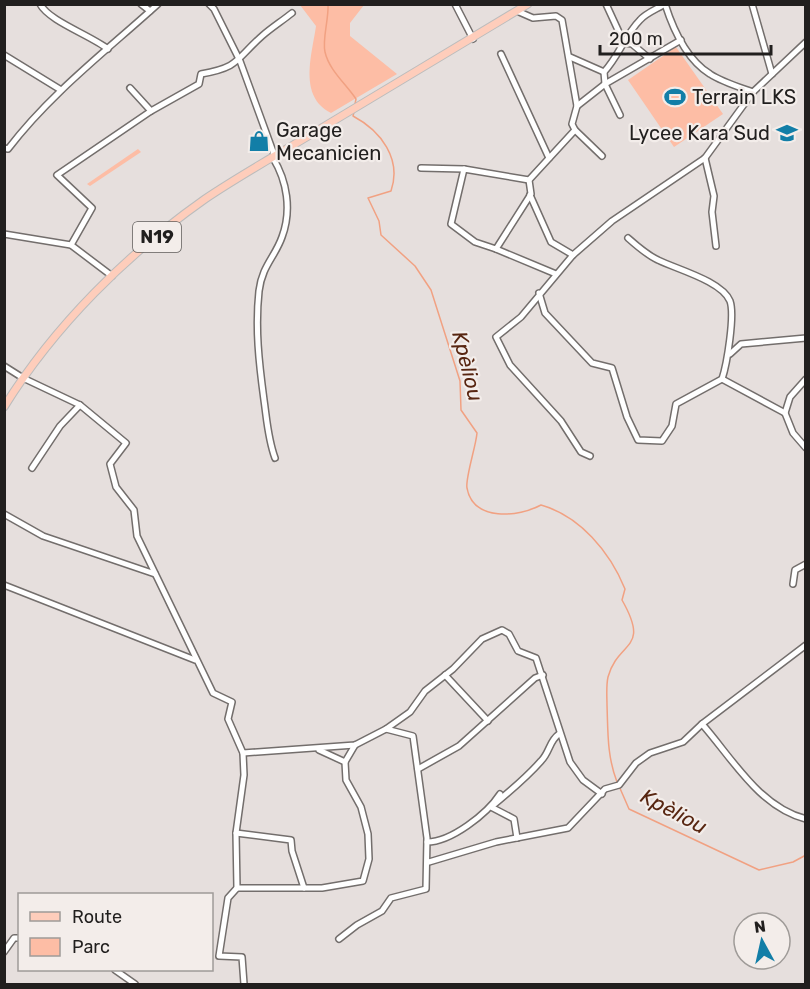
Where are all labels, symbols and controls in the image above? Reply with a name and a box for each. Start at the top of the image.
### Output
scale bar [600,18,771,56]
text: 200 m [609,28,663,50]
sports icon: Terrain LKS [663,85,687,109]
place label: Terrain LKS [692,85,796,109]
place label: Garage Mecanicien [276,118,381,165]
place label: Lycee Kara Sud [629,121,770,145]
school or university icon: Lycee Kara Sud [775,121,799,145]
shop icon: Garage Mecanicien [247,129,271,153]
road number: N19 [133,222,181,252]
water label: Kpèliou [447,328,489,404]
water label: Kpèliou [637,783,712,839]
legend [18,893,213,971]
text: Route [72,906,122,928]
north arrow [732,911,792,971]
text: N [753,916,767,937]
text: Parc [72,936,110,958]

